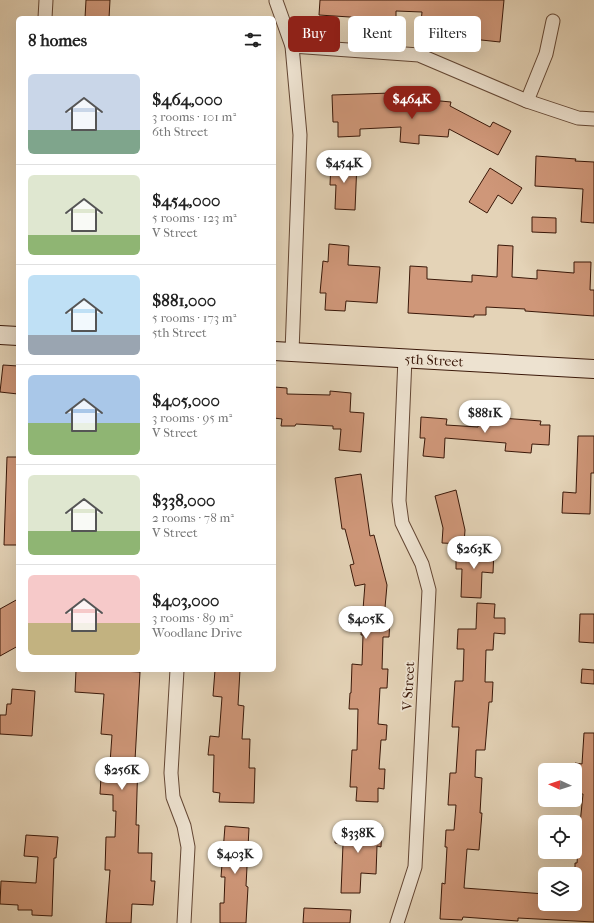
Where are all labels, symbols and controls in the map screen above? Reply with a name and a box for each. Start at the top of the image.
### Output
chip: Buy [288,16,340,52]
chip: Rent [348,16,406,52]
chip: Filters [414,16,481,52]
icon: filters [242,29,264,51]
text: 8 homes [28,30,87,50]
pin: $464K [384,86,440,120]
text: $464,000 [152,89,223,109]
icon: home [60,90,108,138]
text: $464K [393,91,431,106]
text: 3 rooms · 101 m² [152,109,236,124]
text: 6th Street [152,124,208,139]
pin: $454K [316,150,372,184]
text: $454K [325,155,363,170]
text: $454,000 [152,190,220,210]
icon: home [60,191,108,239]
text: 5 rooms · 123 m² [152,210,237,225]
text: V Street [152,225,198,240]
text: $881,000 [152,290,216,310]
icon: home [60,291,108,339]
text: 5 rooms · 173 m² [152,310,236,325]
text: 5th Street [152,325,207,340]
street label: 5th Street [404,350,464,371]
text: $405,000 [152,390,220,410]
icon: home [60,391,108,439]
pin: $881K [457,400,513,434]
text: $881K [468,405,502,420]
text: 3 rooms · 95 m² [152,410,232,425]
text: V Street [152,425,198,440]
text: $338,000 [152,490,216,510]
icon: home [60,491,108,539]
text: 2 rooms · 78 m² [152,510,234,525]
text: V Street [152,525,198,540]
pin: $263K [446,536,502,570]
text: $263K [456,541,492,556]
text: $403,000 [152,590,219,610]
icon: home [60,591,108,639]
pin: $405K [338,606,394,640]
text: 3 rooms · 89 m² [152,610,233,625]
text: $405K [347,611,385,626]
text: Woodlane Drive [152,625,242,640]
street label: V Street [399,661,418,712]
pin: $256K [94,757,150,791]
text: $256K [104,762,140,777]
north arrow [538,763,582,807]
map controls [538,763,582,911]
button: locate [538,815,582,859]
pin: $338K [330,820,386,854]
text: $338K [341,825,375,840]
pin: $403K [207,841,263,875]
text: $403K [217,846,253,861]
button: layers [538,867,582,911]

